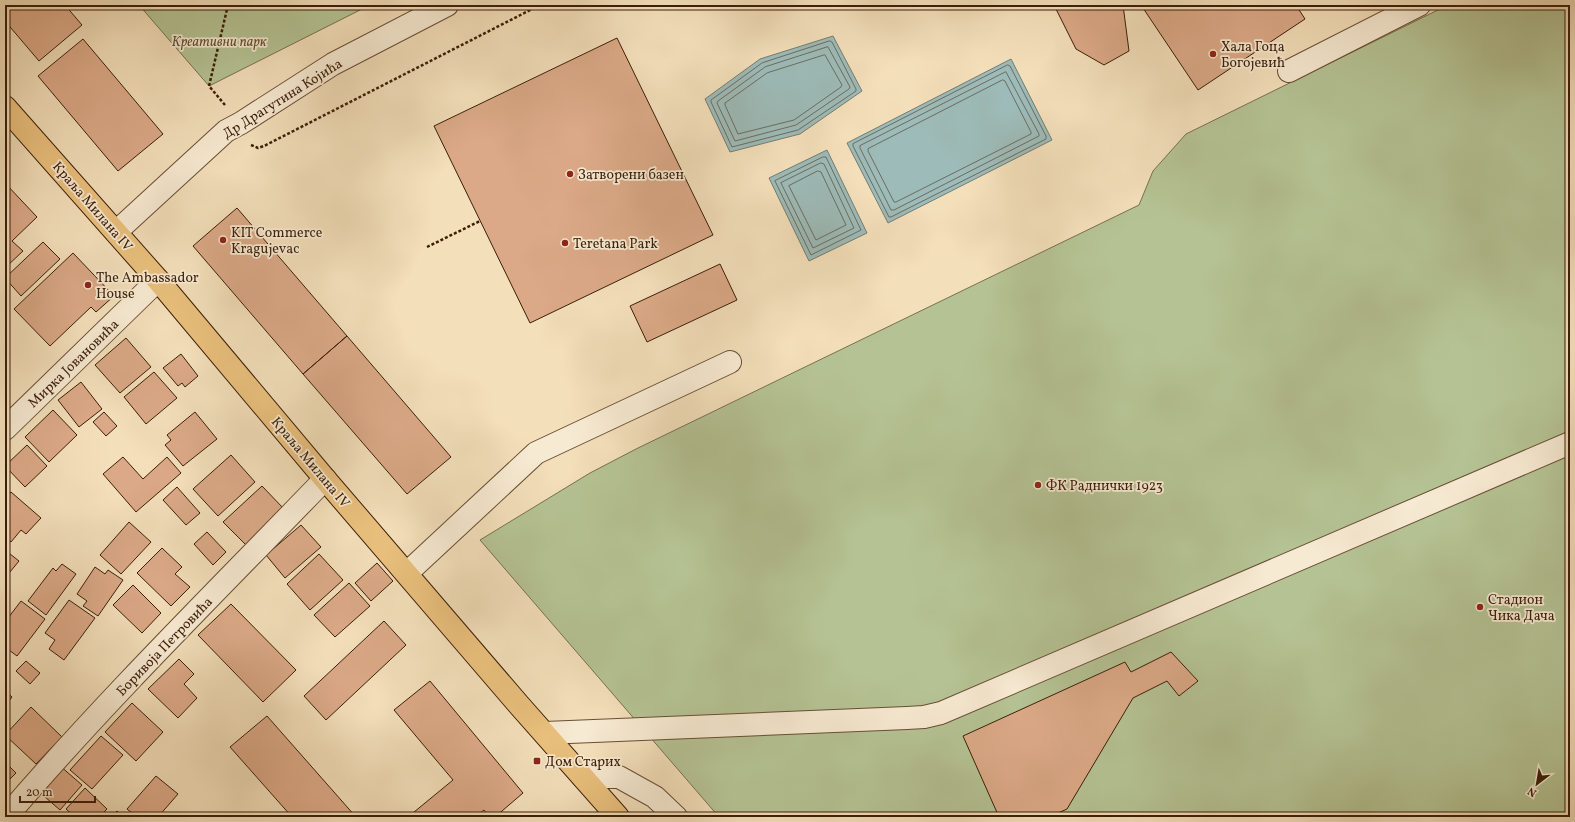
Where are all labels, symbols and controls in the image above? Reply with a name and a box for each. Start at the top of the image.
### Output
park label: Креативни парк [172,33,267,52]
place label: Хала Гоца Богојевић [1221,38,1285,73]
marker: Хала Гоца Богојевић [1208,49,1218,59]
street label: Др Драгутина Којића [219,55,346,144]
street label: Краља Милана IV [47,158,137,256]
place label: Затворени базен [578,166,684,185]
marker: Затворени базен [565,169,575,179]
place label: KIT Commerce Kragujevac [231,224,323,259]
marker: KIT Commerce Kragujevac [218,235,228,245]
place label: Teretana Park [573,235,658,254]
marker: Teretana Park [560,238,570,248]
place label: The Ambassador House [96,269,199,304]
marker: The Ambassador House [83,280,93,290]
street label: Мирка Јовановића [24,316,124,413]
street label: Краља Милана IV [266,413,354,513]
place label: ФК Раднички 1923 [1046,477,1163,496]
marker: ФК Раднички 1923 [1033,480,1043,490]
place label: Стадион Чика Дача [1488,591,1555,626]
street label: Боривоја Петровића [113,593,218,701]
marker: Стадион Чика Дача [1475,602,1485,612]
place label: Дом Старих [545,753,621,772]
marker: Дом Старих [532,756,542,766]
north arrow [1517,764,1557,804]
scale bar [20,778,95,804]
text: N [1525,783,1540,800]
text: 20 m [26,785,53,801]

